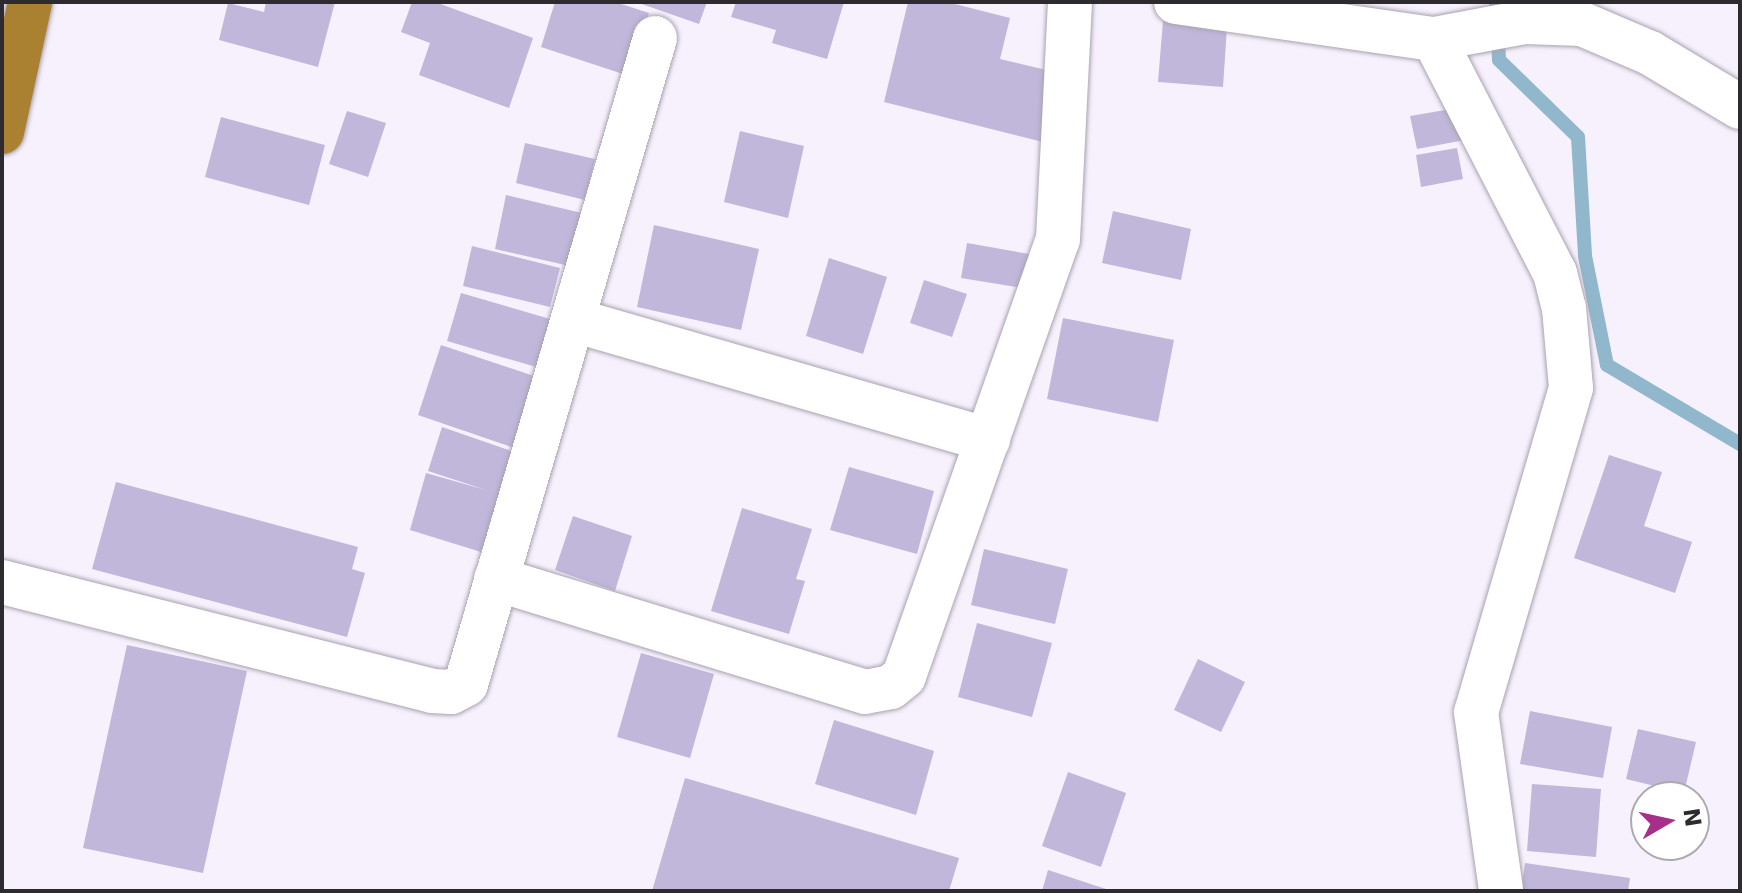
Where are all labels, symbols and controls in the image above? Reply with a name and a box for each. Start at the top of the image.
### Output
north arrow [1630,781,1710,861]
text: N [1678,806,1706,829]

